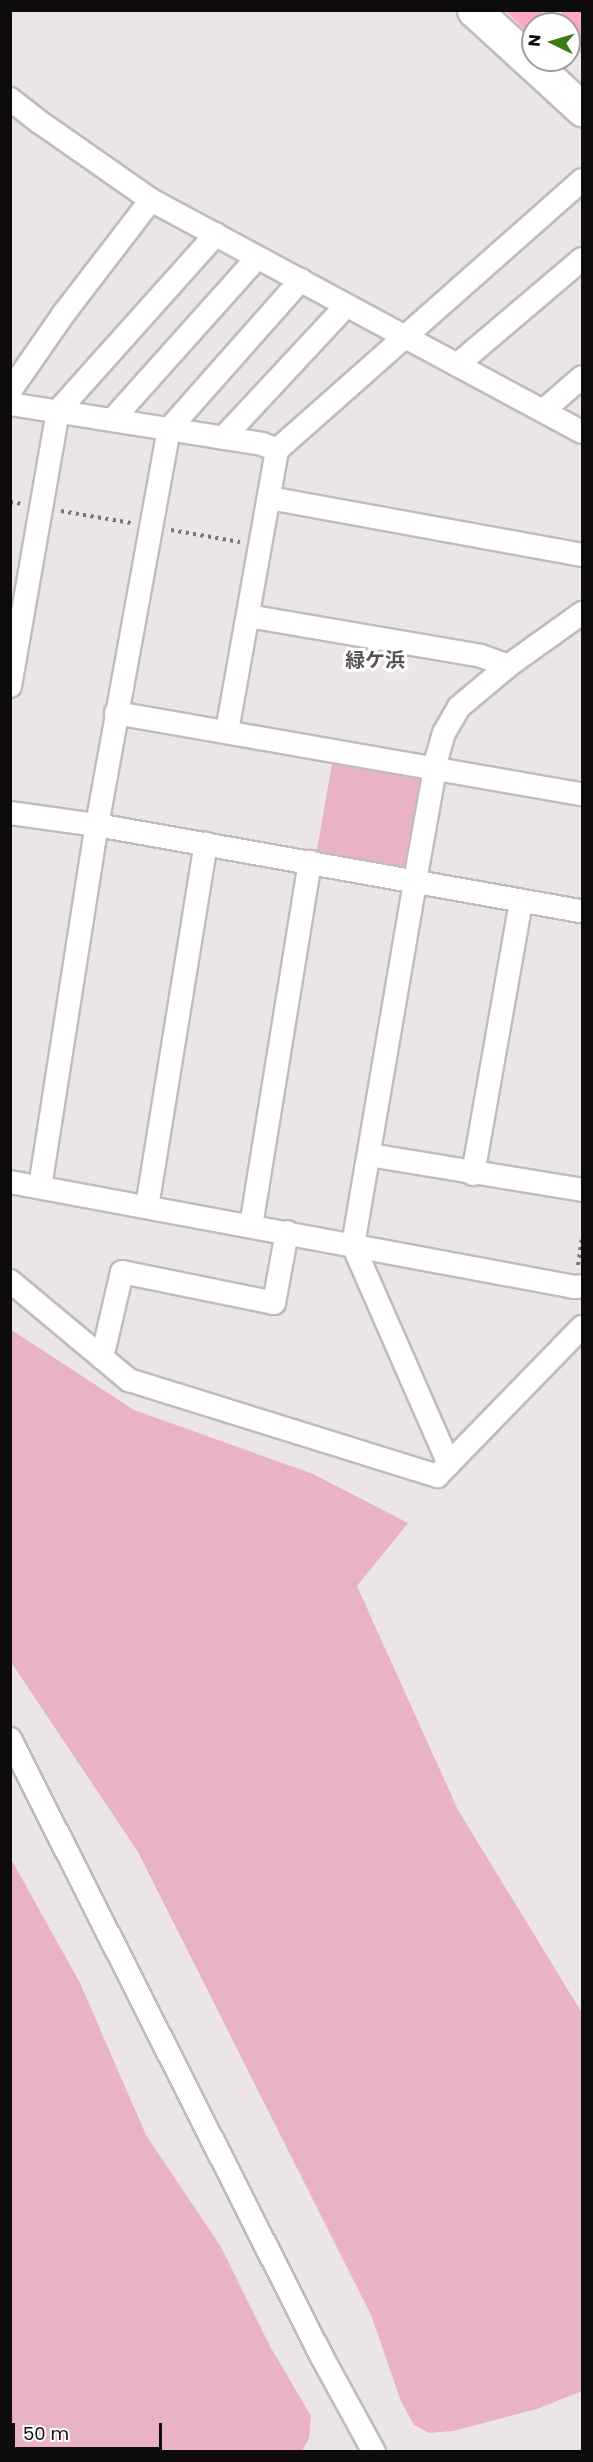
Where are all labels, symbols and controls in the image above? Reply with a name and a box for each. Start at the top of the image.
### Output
north arrow [521,12,581,72]
text: N [523,34,547,48]
district label: 緑ケ浜 [345,648,405,672]
scale bar [15,2411,165,2449]
text: 50 m [23,2421,69,2446]

